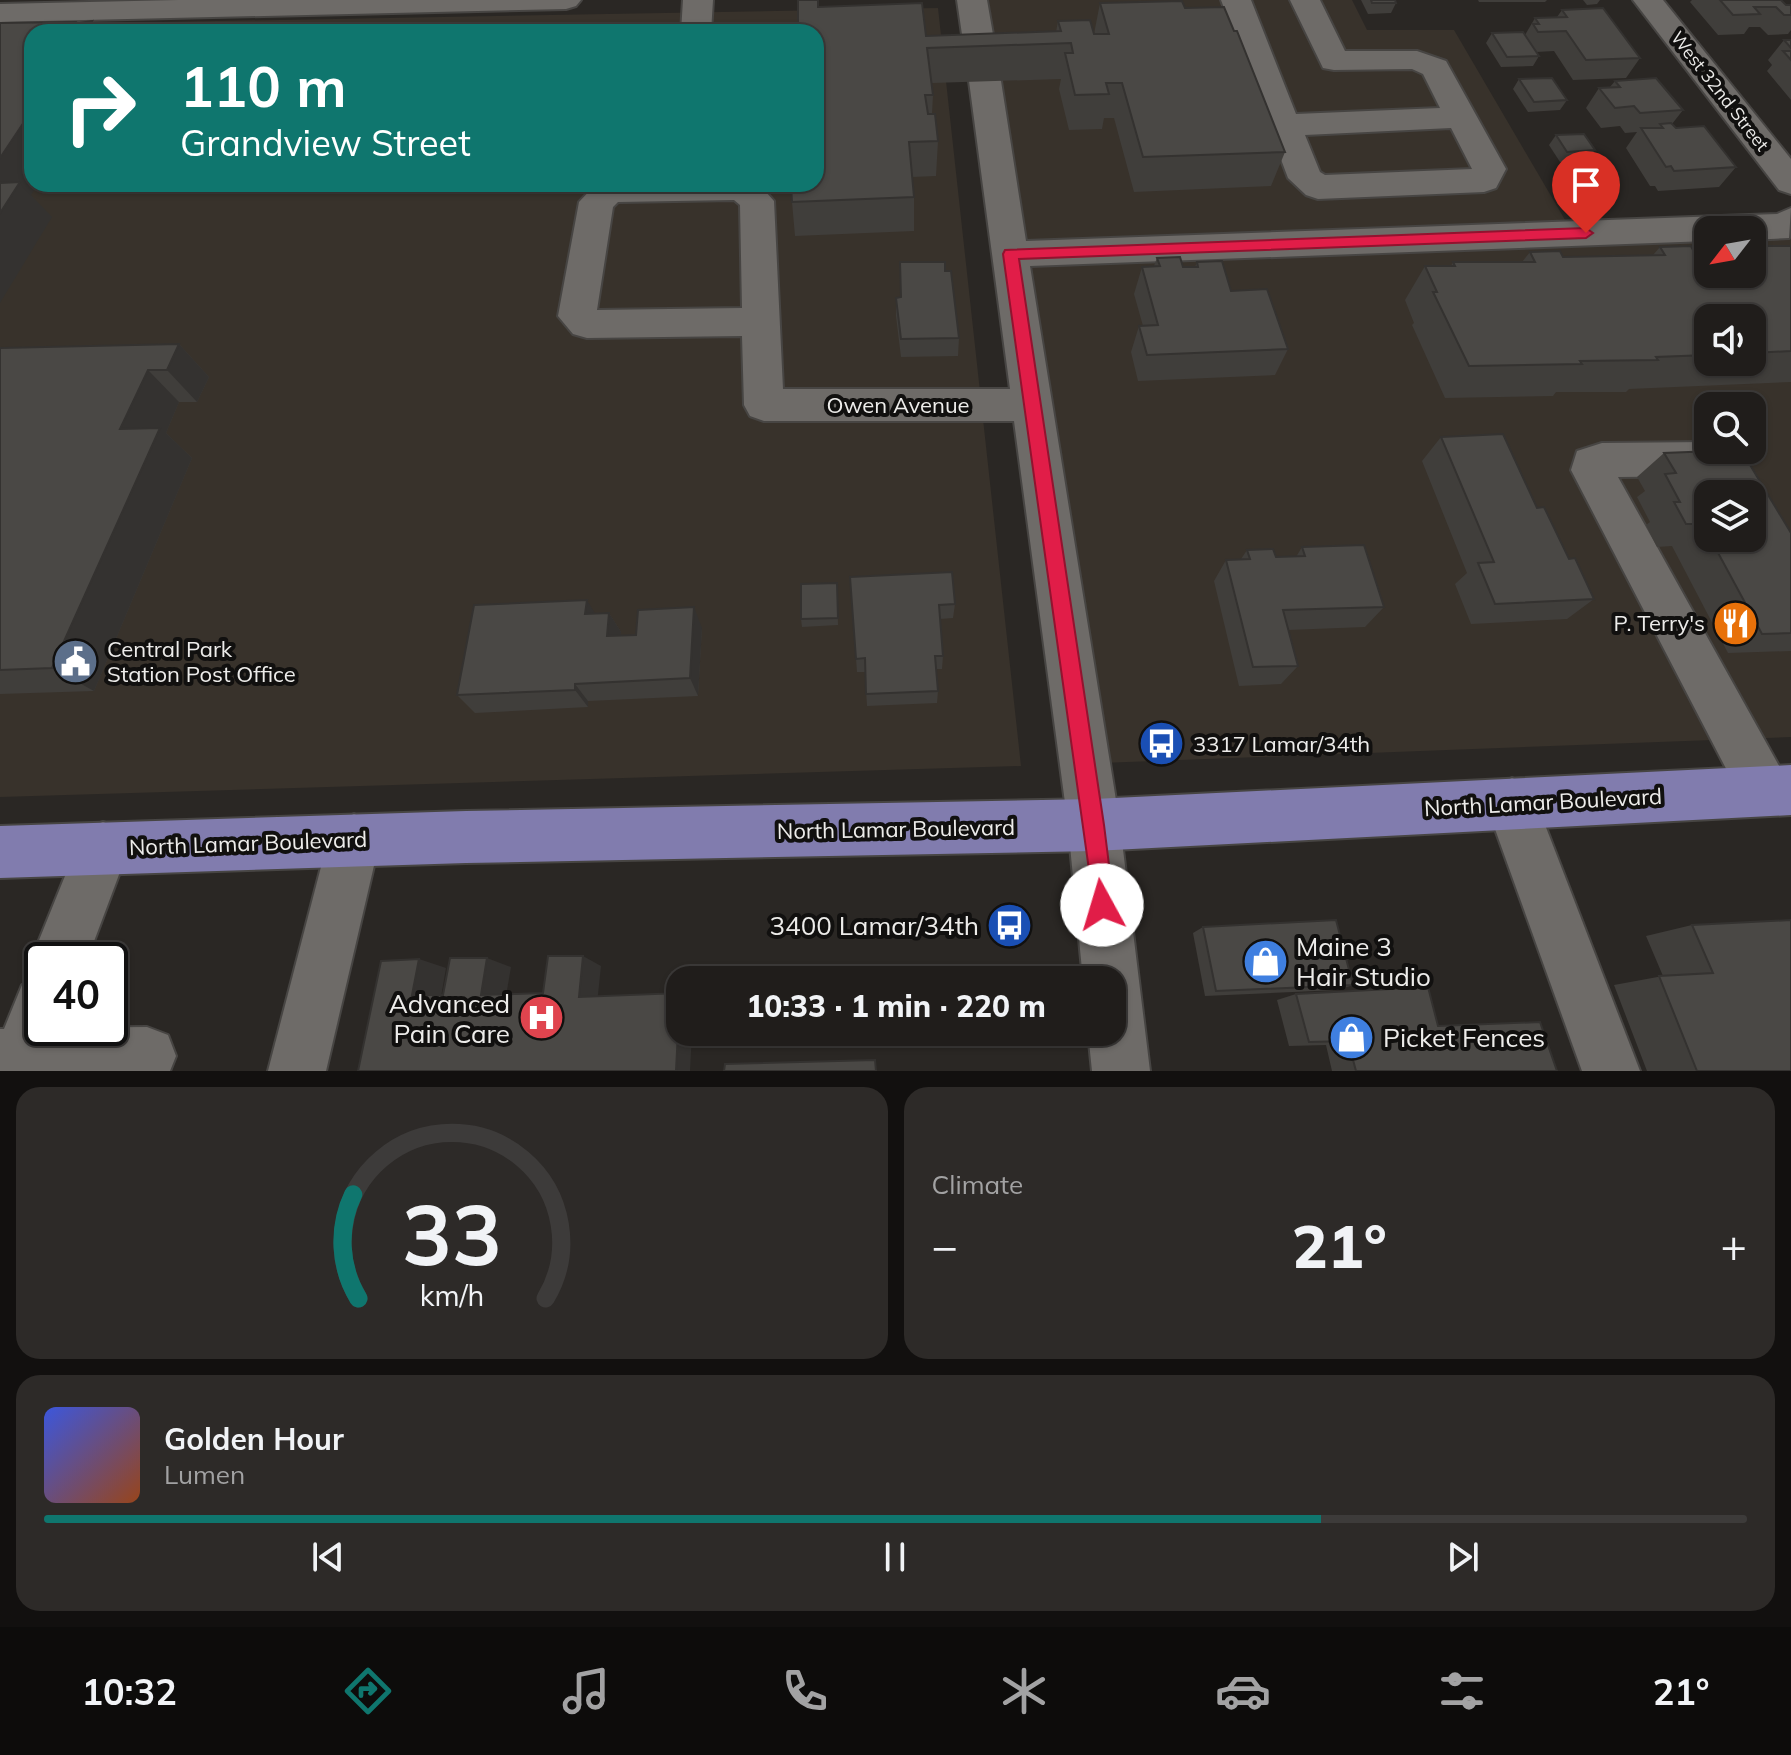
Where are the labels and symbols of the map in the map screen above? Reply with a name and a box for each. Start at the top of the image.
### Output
street label: West 32nd Street [1666,26,1774,156]
pin [1552,151,1620,233]
north arrow [1694,216,1766,288]
street label: Owen Avenue [826,391,970,419]
restaurant icon: P. Terry's [1712,599,1760,647]
place label: P. Terry's [1613,609,1705,637]
place label: Central Park Station Post Office [107,635,296,688]
public building icon: Central Park Station Post Office [52,638,100,686]
bus stop icon: 3317 Lamar/34th [1138,720,1186,768]
place label: 3317 Lamar/34th [1193,730,1370,758]
street label: North Lamar Boulevard [1423,782,1663,822]
street label: North Lamar Boulevard [777,813,1015,845]
street label: North Lamar Boulevard [128,825,368,861]
position arrow [1060,863,1144,947]
bus stop icon: 3400 Lamar/34th [986,901,1034,949]
place label: 3400 Lamar/34th [770,909,979,942]
place label: Maine 3 Hair Studio [1296,930,1431,993]
shop icon: Maine 3 Hair Studio [1241,937,1289,985]
speed limit sign: 40 [24,942,128,1046]
place label: Advanced Pain Care [389,987,510,1050]
hospital icon: Advanced Pain Care [517,994,565,1042]
shop icon: Picket Fences [1328,1013,1376,1061]
place label: Picket Fences [1383,1021,1545,1054]

